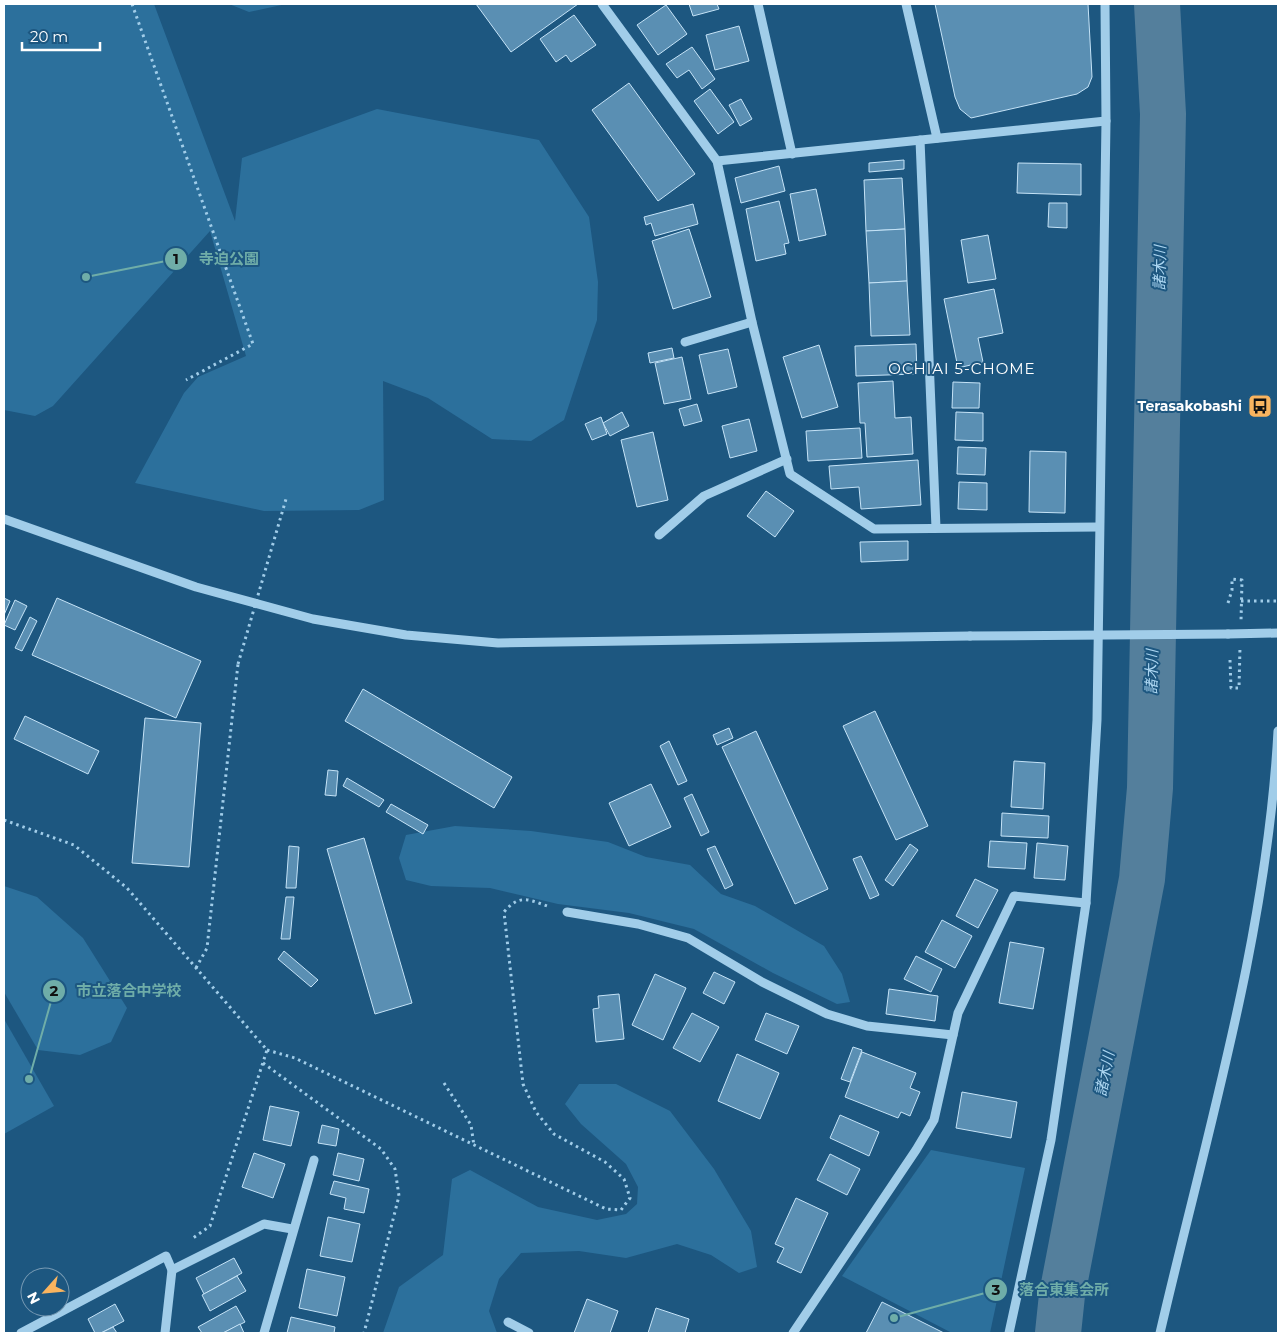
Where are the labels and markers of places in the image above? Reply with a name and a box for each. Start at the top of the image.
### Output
callout: 寺迫公園 [164,244,269,274]
bus stop icon: Terasakobashi [1247,393,1273,419]
place label: Terasakobashi [1138,397,1242,415]
callout: 市立落合中学校 [41,976,191,1006]
callout: 落合東集会所 [984,1275,1119,1305]

